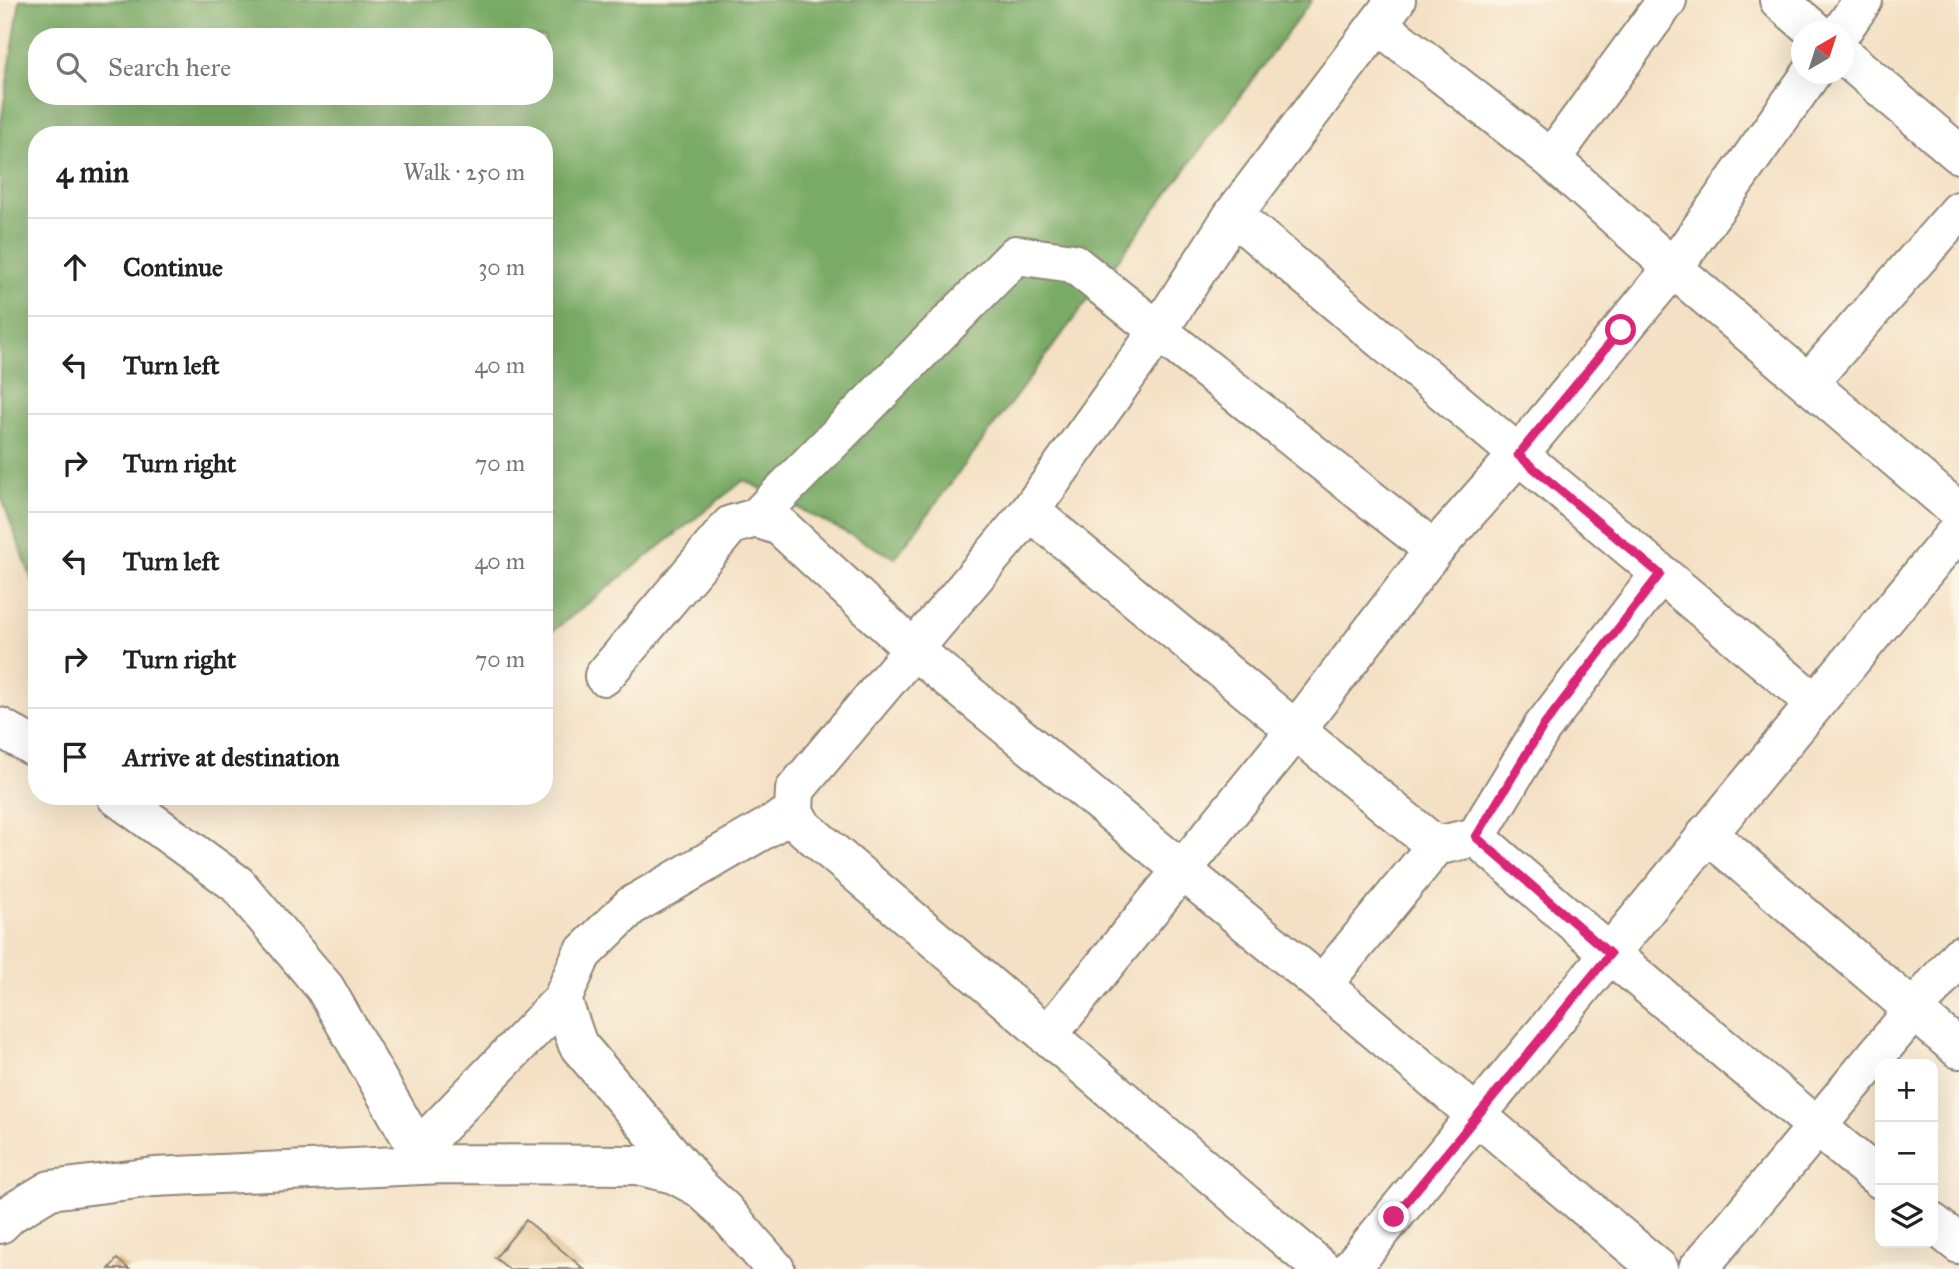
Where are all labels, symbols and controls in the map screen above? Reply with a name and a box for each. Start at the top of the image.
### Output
north arrow [1791,21,1854,84]
search box [28,28,553,105]
icon: search [52,48,90,86]
text: Search here [108,51,231,83]
text: 4 min [56,154,129,190]
text: Walk · 250 m [403,158,525,186]
icon: ahead [56,248,94,286]
text: Continue [123,251,223,283]
text: 30 m [478,253,525,281]
route start [1605,314,1636,345]
icon: left [56,346,94,384]
text: Turn left [123,349,219,381]
text: 40 m [475,351,525,379]
icon: right [56,444,94,482]
text: Turn right [123,447,236,479]
text: 70 m [475,449,525,477]
icon: left [56,542,94,580]
text: Turn left [123,545,219,577]
text: 40 m [475,547,525,575]
icon: right [56,640,94,678]
text: Turn right [123,643,236,675]
text: 70 m [475,645,525,673]
icon: arrive [56,738,94,776]
text: Arrive at destination [123,741,340,773]
map controls [1875,1059,1938,1248]
button: + [1875,1059,1938,1122]
button: − [1875,1122,1938,1185]
button: layers [1875,1185,1938,1248]
route end [1378,1201,1409,1232]

